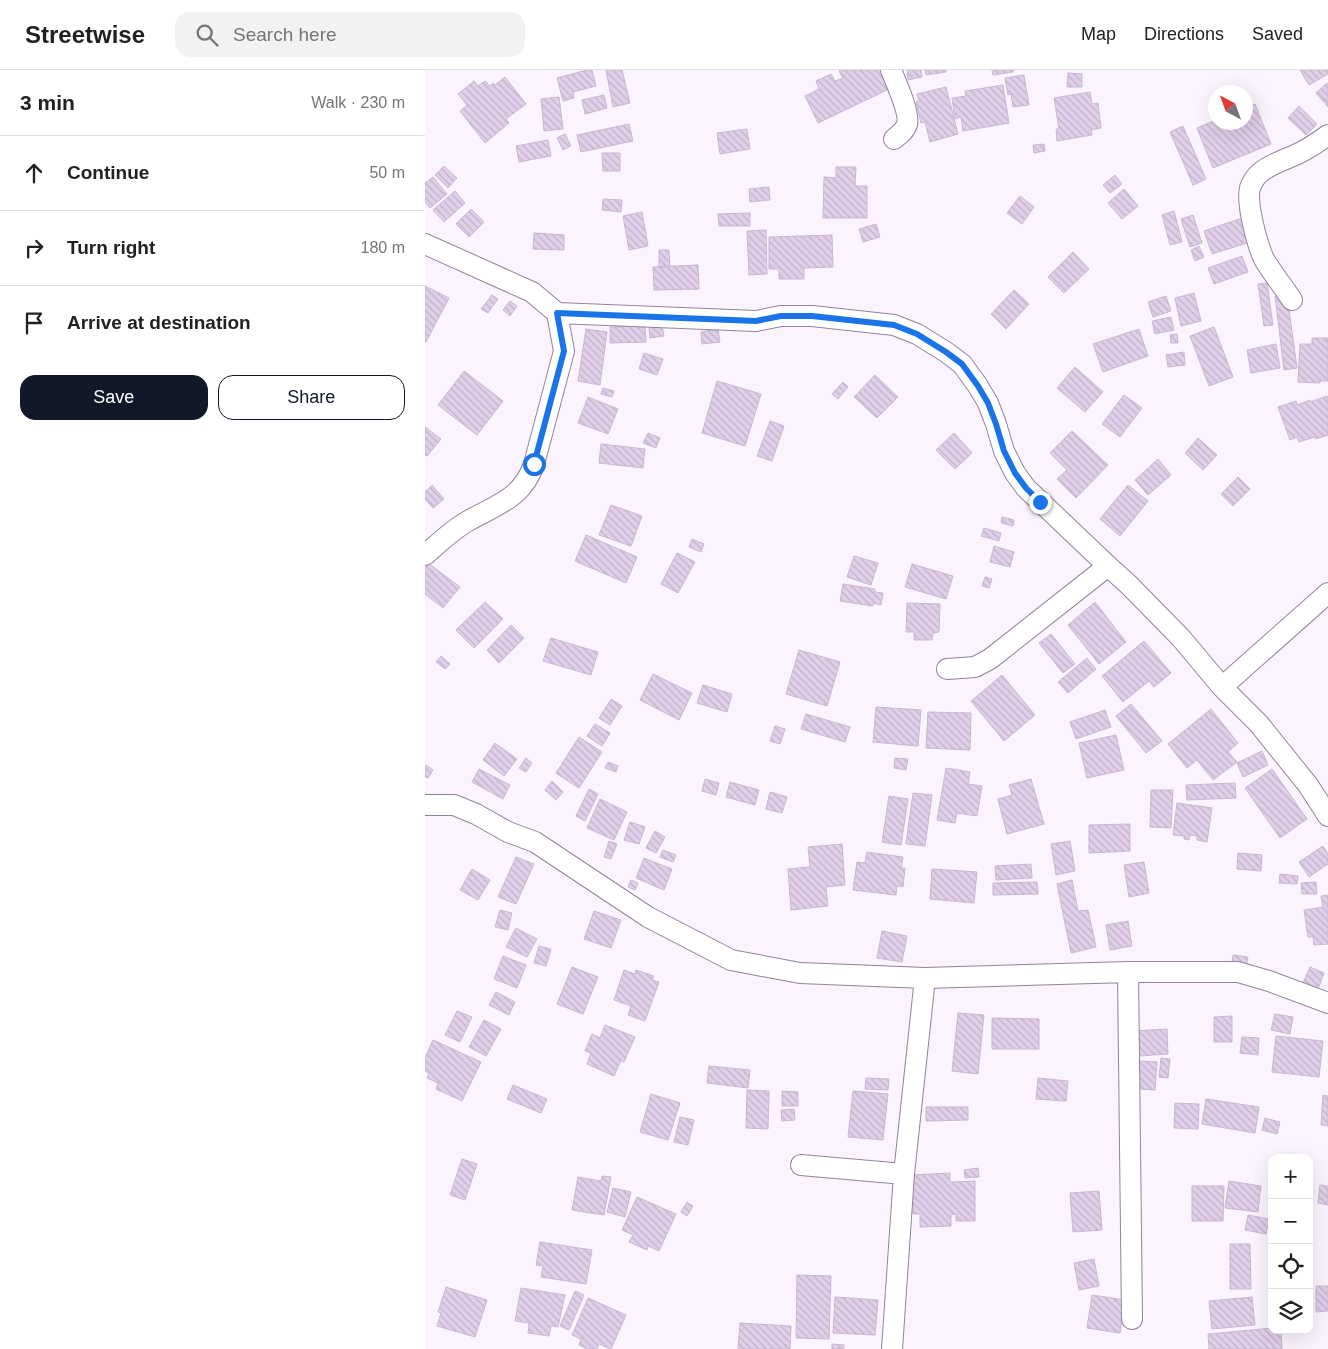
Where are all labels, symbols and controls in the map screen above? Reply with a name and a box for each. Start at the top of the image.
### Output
search box [175,12,525,57]
text: Streetwise [25,21,145,48]
icon: search [193,21,221,49]
text: Search here [233,24,337,45]
text: Map [1081,24,1116,44]
text: Directions [1144,24,1224,44]
text: Saved [1252,24,1303,44]
north arrow [1208,85,1253,130]
text: 3 min [20,91,75,114]
text: Walk · 230 m [311,94,405,111]
icon: ahead [20,159,48,187]
text: Continue [67,162,149,183]
text: 50 m [369,164,405,181]
icon: right [20,234,48,262]
text: Turn right [67,237,155,258]
text: 180 m [361,239,405,256]
icon: arrive [20,309,48,337]
text: Arrive at destination [67,312,251,333]
button: Save [20,375,208,420]
button: Share [218,375,405,420]
route start [523,453,546,476]
route end [1029,491,1052,514]
map controls [1268,1154,1313,1334]
button: + [1268,1154,1313,1199]
button: − [1268,1199,1313,1244]
button: locate [1268,1244,1313,1289]
button: layers [1268,1289,1313,1334]

